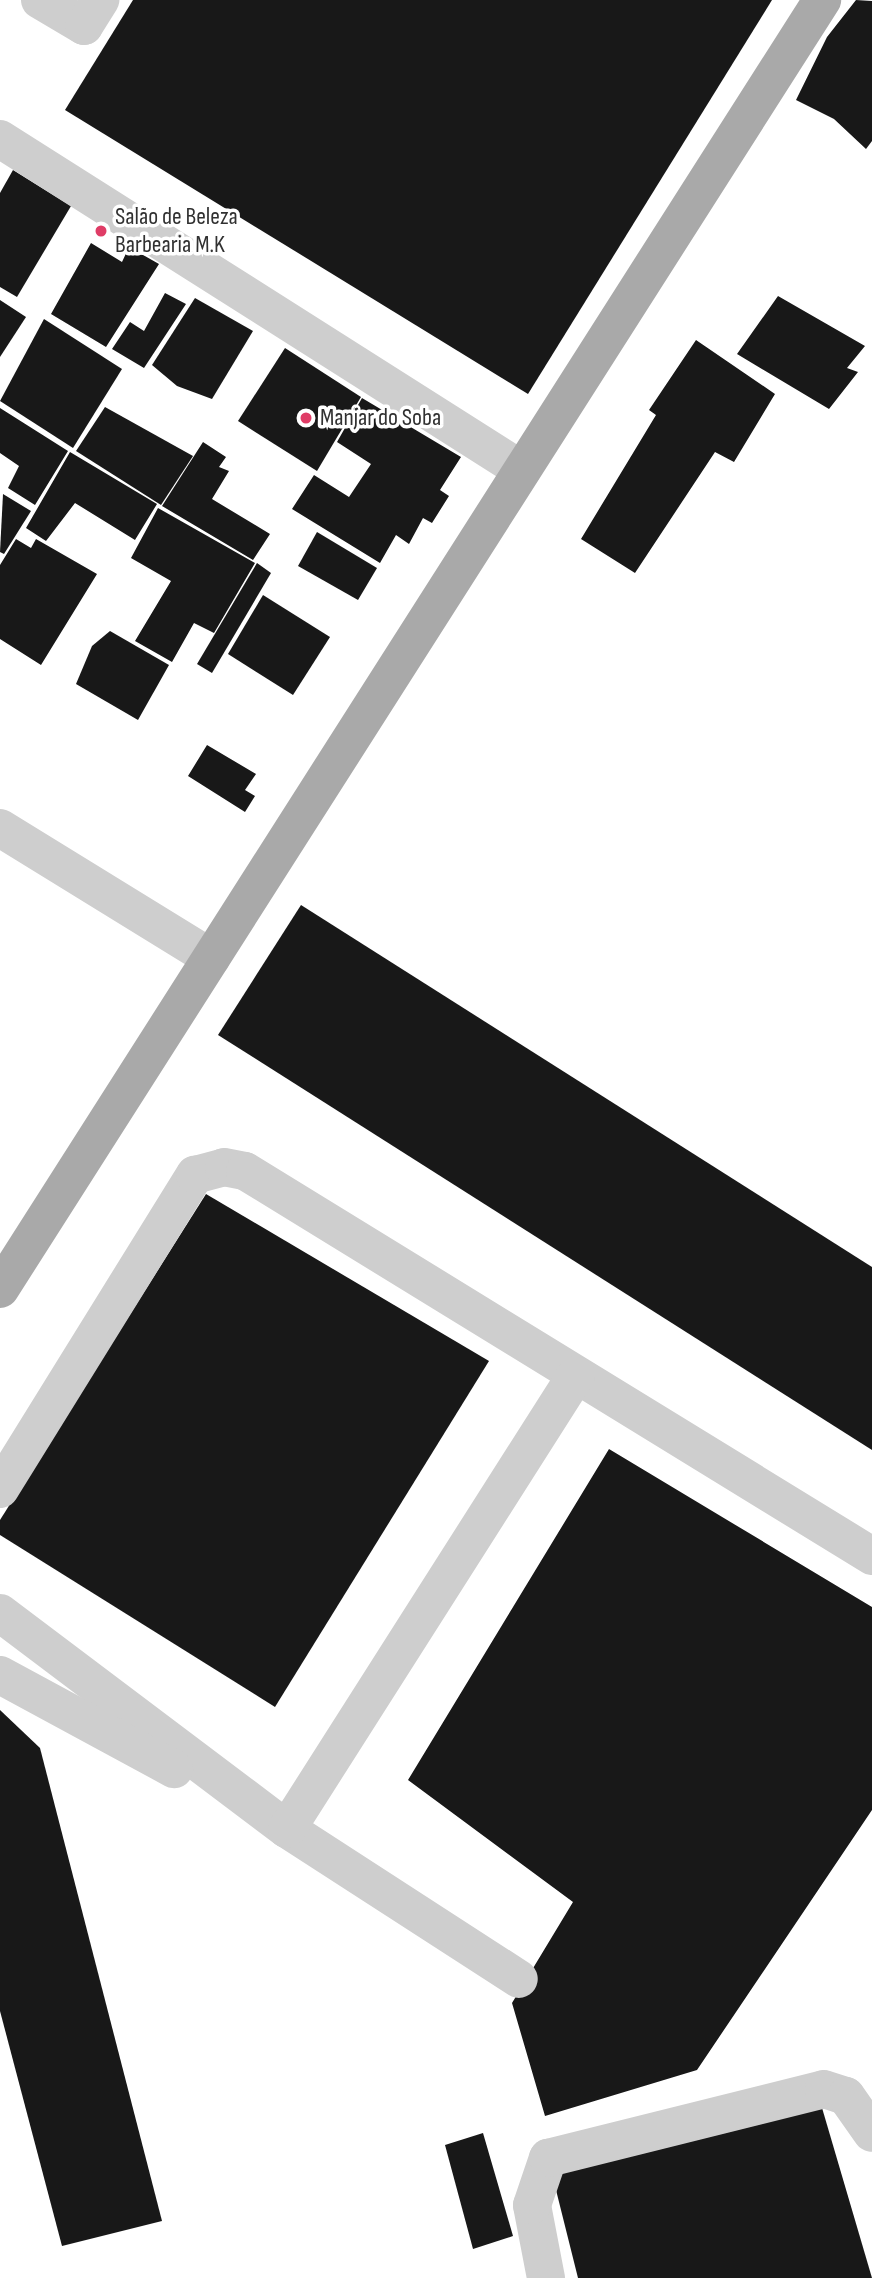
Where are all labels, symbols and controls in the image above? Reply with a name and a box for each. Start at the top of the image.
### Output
place label: Salão de Beleza Barbearia M.K [115,203,238,259]
marker: Salão de Beleza Barbearia M.K [93,223,109,239]
place label: Manjar do Soba [320,404,441,432]
marker: Manjar do Soba [298,410,314,426]

